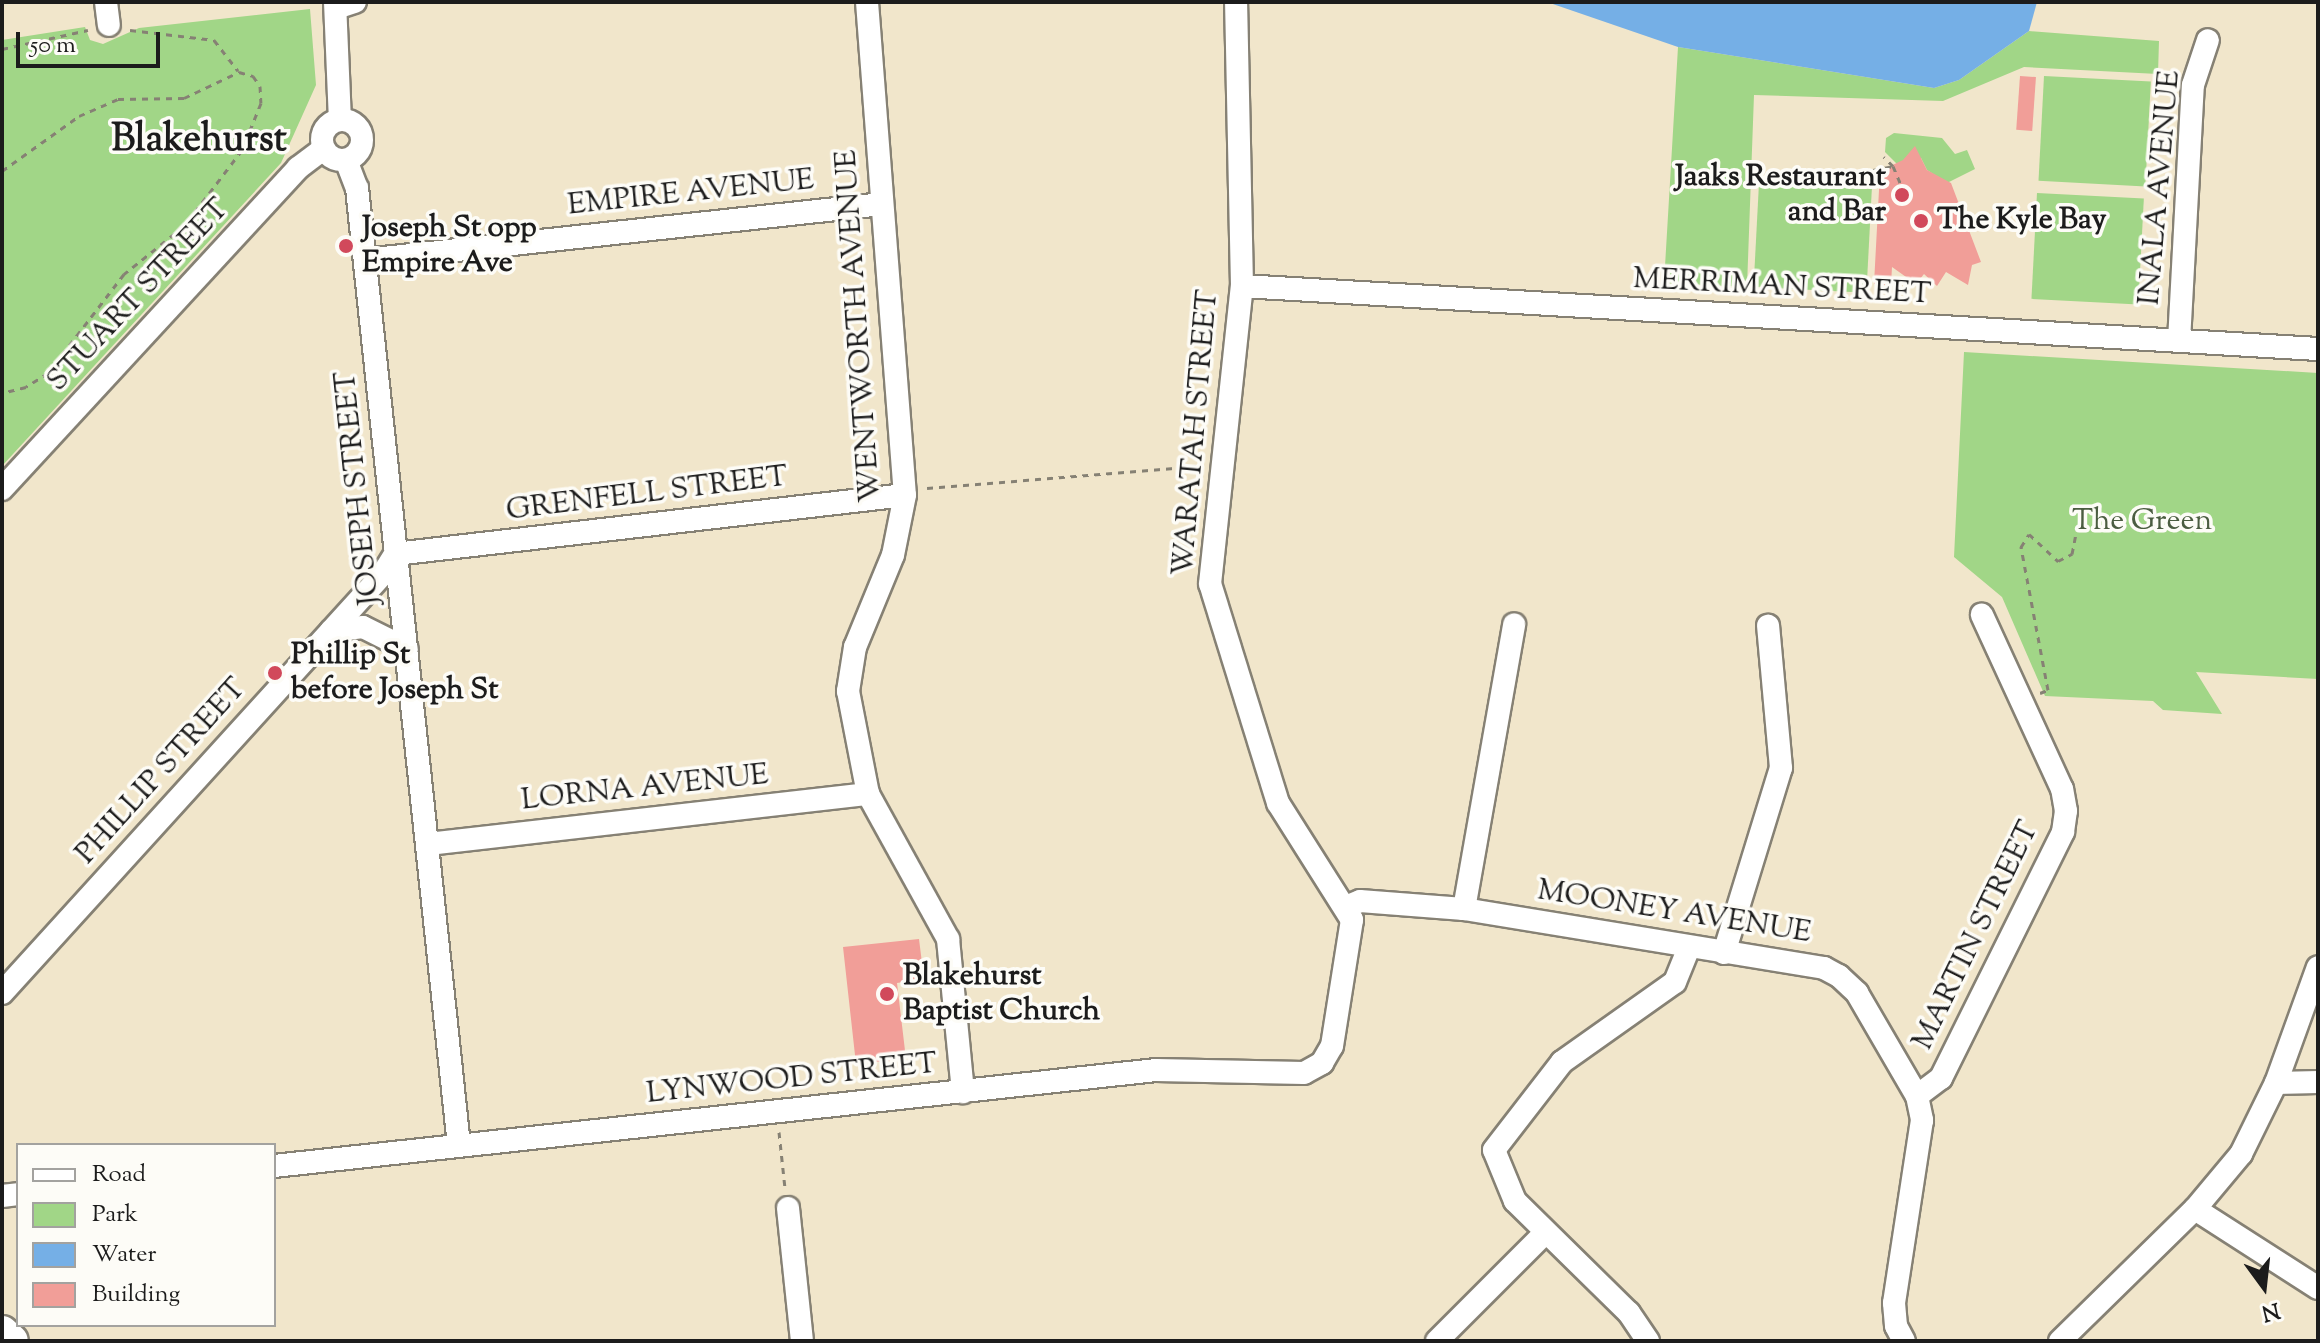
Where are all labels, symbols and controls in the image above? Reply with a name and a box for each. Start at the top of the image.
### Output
scale bar [20,16,164,66]
text: 50 m [30,29,76,63]
street label: INALA AVENUE [2133,69,2189,307]
district label: Blakehurst [111,119,287,165]
street label: WENTWORTH AVENUE [830,148,890,504]
place label: Jaaks Restaurant and Bar [1675,160,1886,230]
street label: EMPIRE AVENUE [566,163,816,225]
marker: Jaaks Restaurant and Bar [1893,186,1911,204]
street label: STUART STREET [41,192,237,400]
place label: The Kyle Bay [1937,203,2106,239]
place label: Joseph St opp Empire Ave [362,211,537,282]
marker: The Kyle Bay [1912,212,1930,230]
marker: Joseph St opp Empire Ave [337,237,355,255]
street label: MERRIMAN STREET [1632,262,1932,314]
street label: WARATAH STREET [1167,288,1227,578]
street label: JOSEPH STREET [329,369,389,607]
street label: GRENFELL STREET [504,460,790,530]
park label: The Green [2072,504,2212,540]
place label: Phillip St before Joseph St [291,638,498,708]
marker: Phillip St before Joseph St [266,664,284,682]
street label: PHILLIP STREET [69,672,255,872]
street label: LORNA AVENUE [520,758,770,820]
street label: MARTIN STREET [1906,816,2048,1056]
street label: MOONEY AVENUE [1535,874,1813,952]
place label: Blakehurst Baptist Church [903,959,1100,1030]
marker: Blakehurst Baptist Church [878,985,896,1003]
street label: LYNWOOD STREET [645,1047,939,1113]
legend [16,1143,276,1327]
text: Road [92,1158,146,1192]
text: Park [92,1198,138,1232]
text: Water [92,1238,156,1272]
north arrow [2224,1247,2304,1327]
text: Building [92,1278,180,1312]
text: N [2258,1292,2283,1328]

